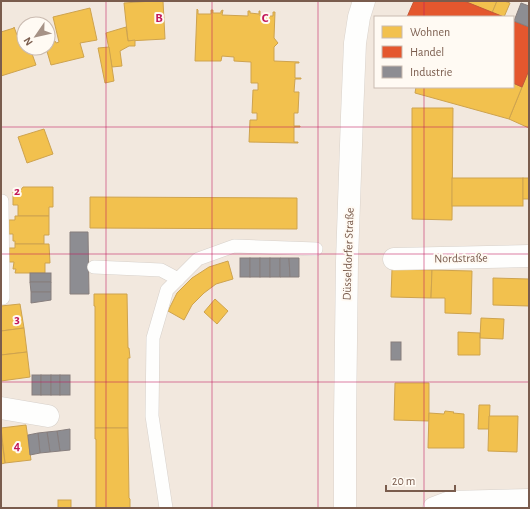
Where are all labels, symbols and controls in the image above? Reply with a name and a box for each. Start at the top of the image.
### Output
text: B [155,12,163,25]
text: C [262,12,269,25]
north arrow [16,16,56,56]
legend [374,16,514,88]
text: Wohnen [410,26,450,38]
text: N [21,35,35,48]
text: Handel [410,46,444,58]
text: Industrie [410,66,452,78]
text: 2 [14,185,20,198]
street label: Düsseldorfer Straße [340,207,356,301]
street label: Nordstraße [434,252,488,264]
text: 3 [14,313,20,326]
text: 4 [14,440,21,453]
scale bar [386,467,455,493]
text: 20 m [392,475,415,487]

